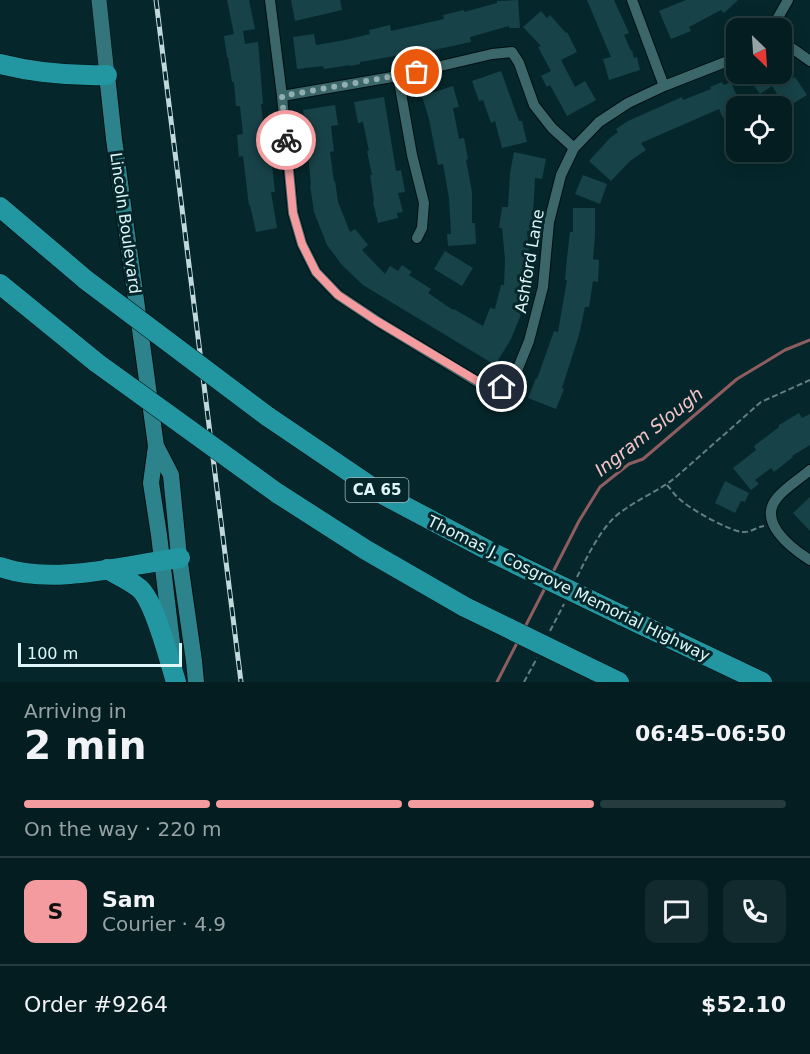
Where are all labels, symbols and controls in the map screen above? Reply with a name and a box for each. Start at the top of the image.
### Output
north arrow [726,18,792,84]
map controls [726,18,792,162]
pin [391,46,442,97]
icon: bag [400,55,433,88]
button: locate [726,96,792,162]
courier [256,110,316,170]
icon: bike [270,124,303,157]
street label: Lincoln Boulevard [106,151,145,295]
street label: Ashford Lane [511,208,548,314]
pin [476,361,527,412]
icon: home [485,370,518,403]
water label: Ingram Slough [590,383,707,480]
road number: CA 65 [346,478,409,502]
street label: Thomas J. Cosgrove Memorial Highway [424,511,713,665]
scale bar [18,640,182,668]
text: 100 m [27,644,78,663]
text: Arriving in [24,699,127,723]
text: 06:45–06:50 [635,721,786,746]
text: 2 min [24,723,146,768]
text: On the way · 220 m [24,817,222,841]
button: chat [645,880,708,943]
button: phone [723,880,786,943]
text: Sam [102,887,156,912]
text: S [48,899,63,924]
text: Courier · 4.9 [102,912,226,936]
text: Order #9264 [24,992,168,1017]
text: $52.10 [701,992,786,1017]

